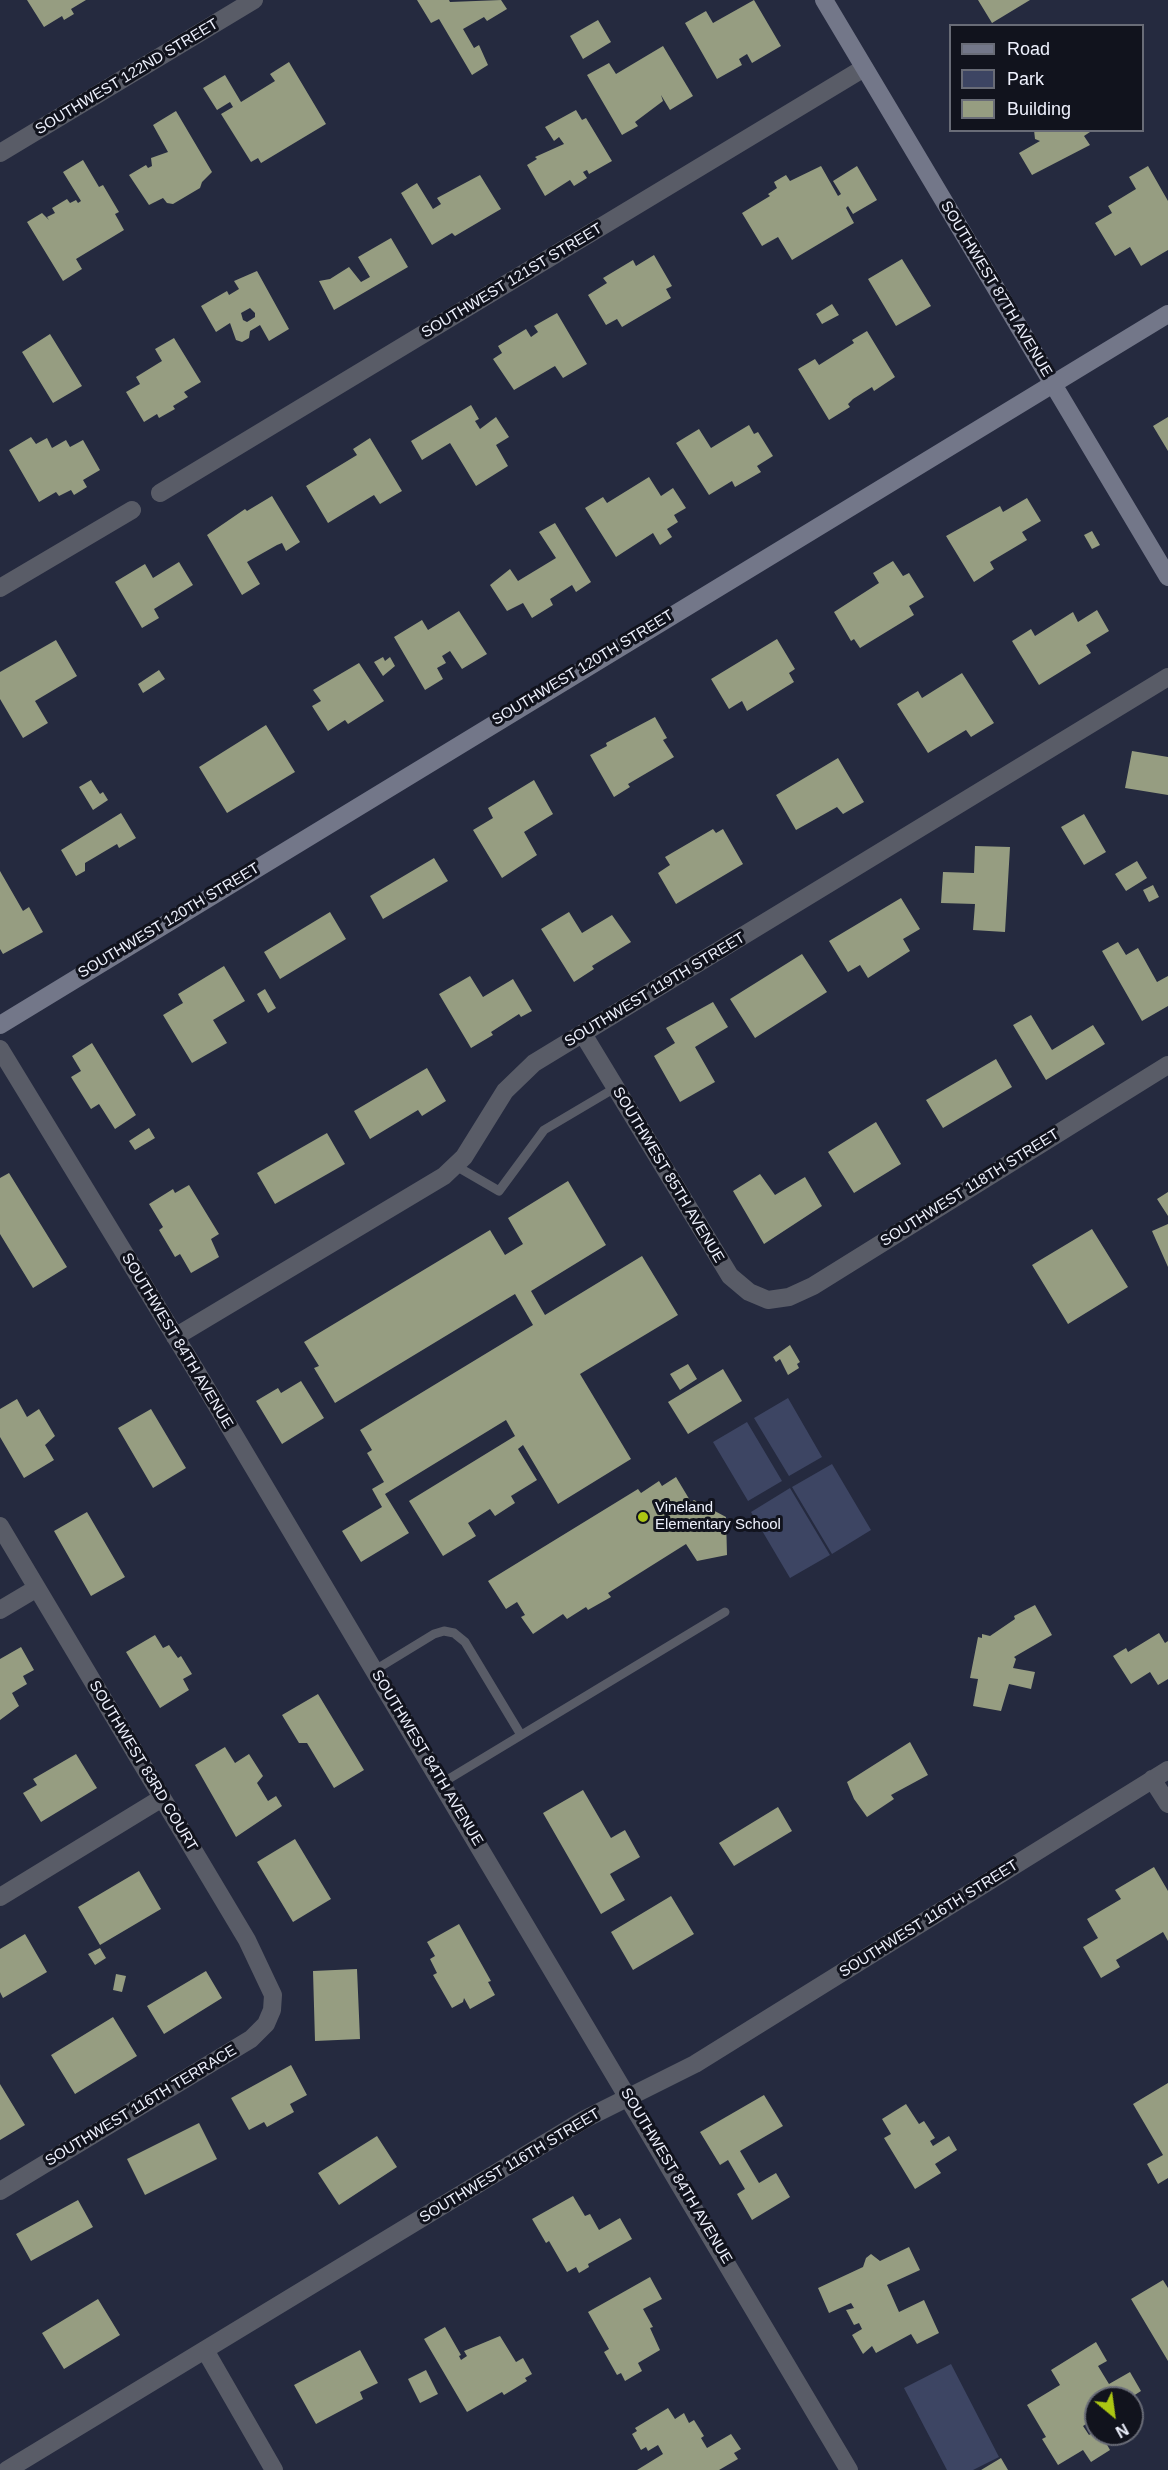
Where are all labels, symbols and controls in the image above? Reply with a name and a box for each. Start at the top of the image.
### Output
street label: SOUTHWEST 122ND STREET [32,15,222,139]
legend [949,24,1144,132]
text: Road [1007,39,1050,59]
text: Park [1007,69,1044,89]
text: Building [1007,99,1071,119]
street label: SOUTHWEST 87TH AVENUE [936,198,1056,380]
street label: SOUTHWEST 121ST STREET [418,220,606,342]
street label: SOUTHWEST 120TH STREET [489,607,677,729]
street label: SOUTHWEST 120TH STREET [75,860,263,982]
street label: SOUTHWEST 119TH STREET [562,929,748,1051]
street label: SOUTHWEST 85TH AVENUE [608,1084,728,1266]
street label: SOUTHWEST 118TH STREET [877,1125,1063,1251]
street label: SOUTHWEST 84TH AVENUE [117,1250,237,1432]
place label: Vineland Elementary School [655,1499,781,1534]
marker: Vineland Elementary School [636,1510,650,1524]
street label: SOUTHWEST 84TH AVENUE [367,1667,487,1849]
street label: SOUTHWEST 83RD COURT [85,1678,201,1854]
street label: SOUTHWEST 116TH STREET [836,1856,1022,1982]
street label: SOUTHWEST 116TH TERRACE [42,2042,240,2170]
street label: SOUTHWEST 84TH AVENUE [616,2085,736,2267]
street label: SOUTHWEST 116TH STREET [417,2105,603,2227]
north arrow [1084,2386,1144,2446]
text: N [1113,2420,1131,2441]

